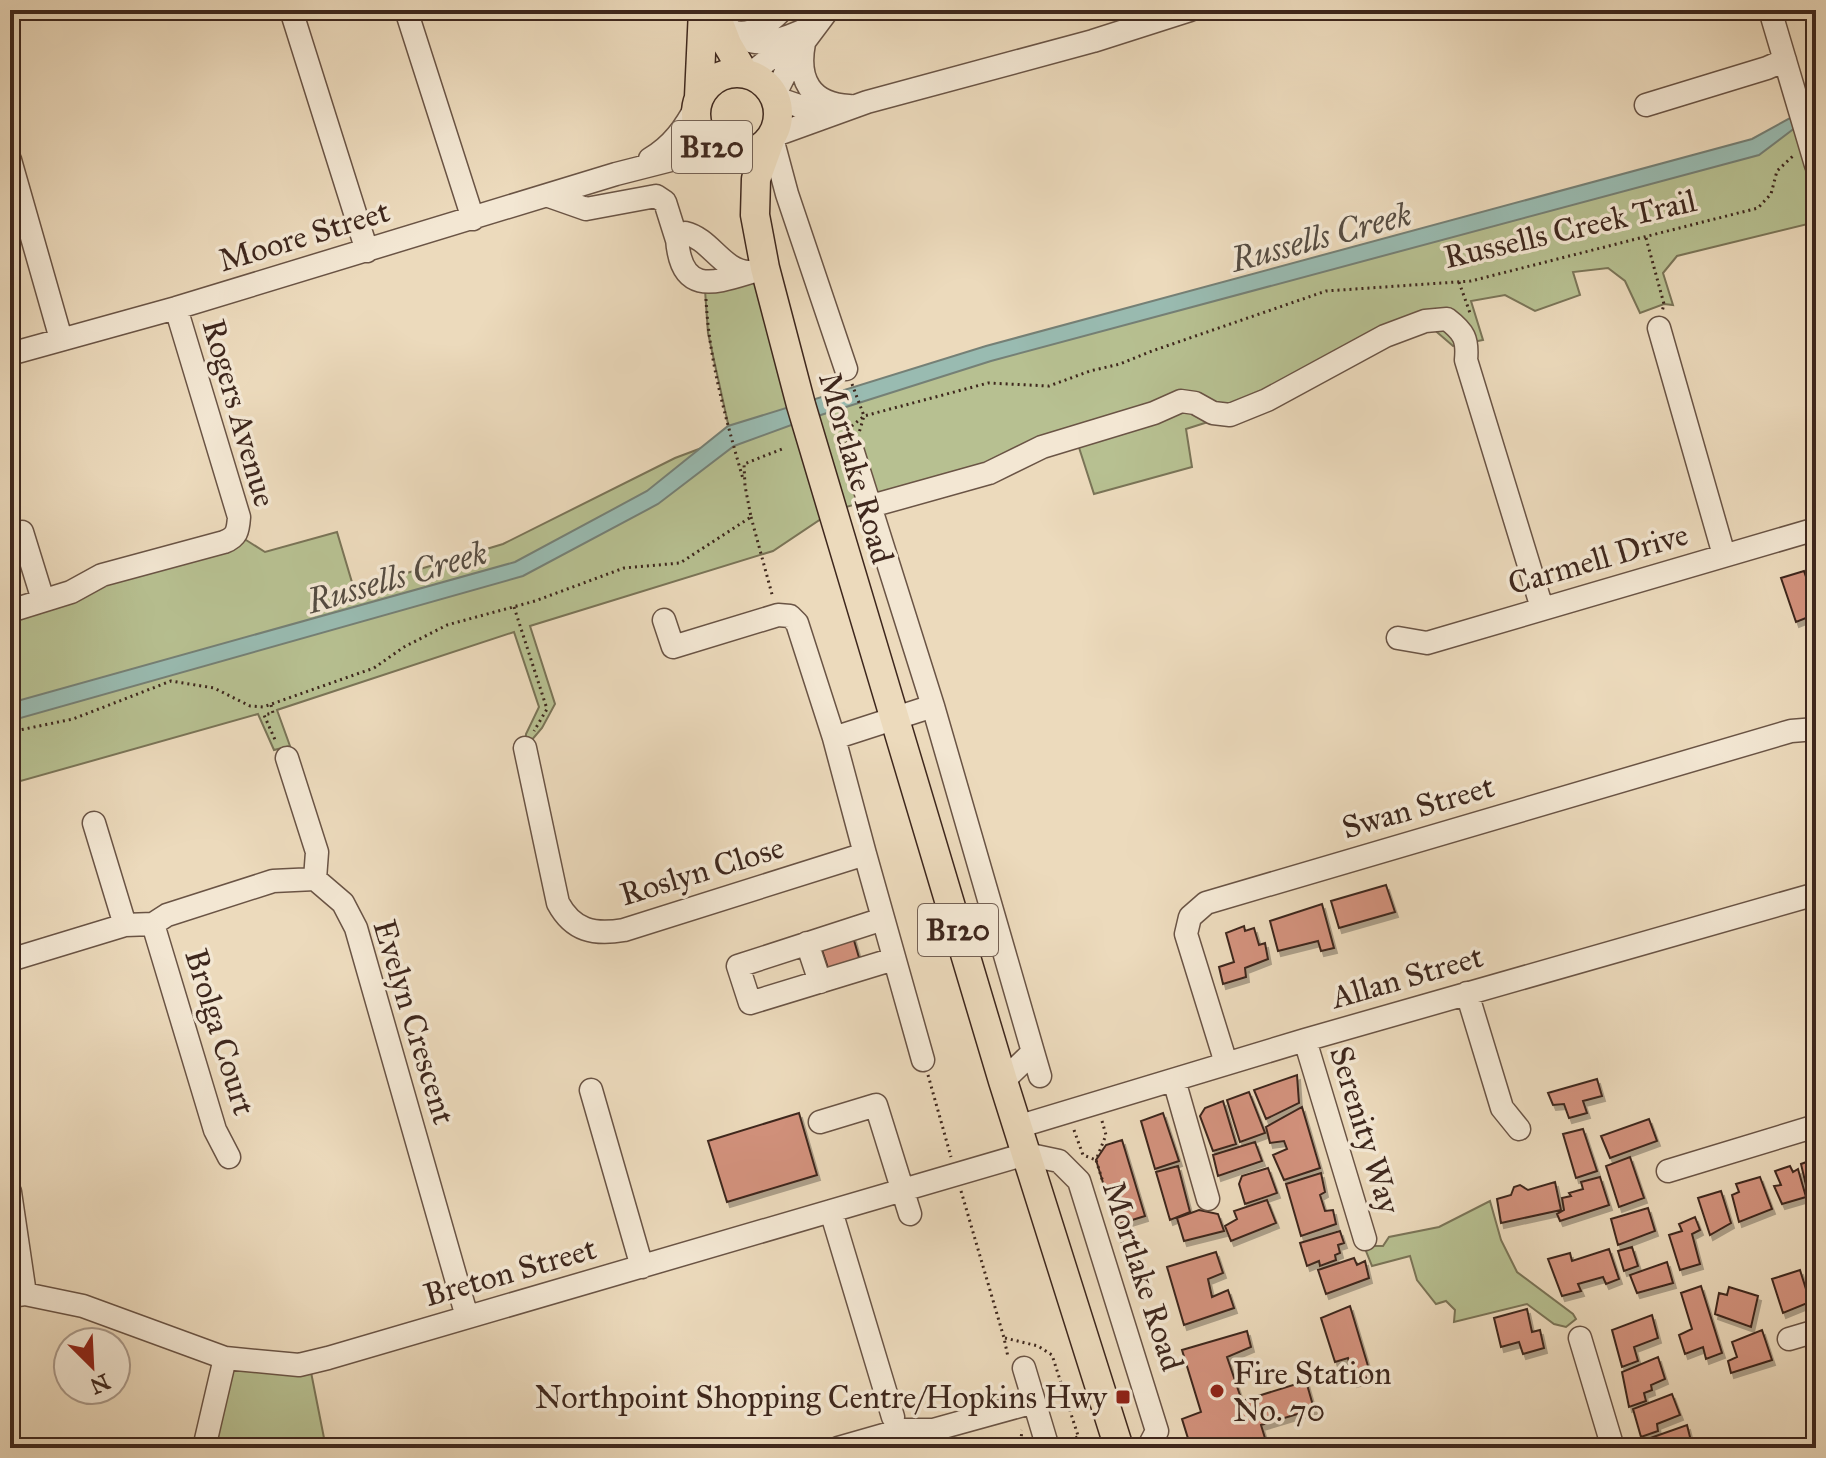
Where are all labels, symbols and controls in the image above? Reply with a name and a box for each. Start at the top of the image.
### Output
road number: B120 [672,121,752,173]
street label: Russells Creek Trail [1440,181,1700,277]
street label: Moore Street [214,192,394,280]
water label: Russells Creek [1225,193,1416,281]
street label: Rogers Avenue [194,315,284,511]
street label: Mortlake Road [810,368,902,568]
street label: Carmell Drive [1503,515,1693,603]
water label: Russells Creek [301,532,492,623]
street label: Swan Street [1338,767,1498,847]
street label: Roslyn Close [615,828,789,914]
road number: B120 [918,904,998,956]
street label: Evelyn Crescent [364,915,464,1129]
street label: Allan Street [1325,937,1487,1018]
street label: Brolga Court [176,944,264,1120]
street label: Serenity Way [1321,1042,1409,1219]
street label: Mortlake Road [1094,1176,1192,1376]
street label: Breton Street [419,1229,601,1315]
north arrow [52,1326,132,1406]
place label: Fire Station No. 70 [1233,1354,1392,1430]
text: N [86,1368,114,1400]
place label: Northpoint Shopping Centre/Hopkins Hwy [535,1378,1108,1417]
marker: Fire Station No. 70 [1208,1382,1226,1400]
marker: Northpoint Shopping Centre/Hopkins Hwy [1114,1388,1132,1406]

